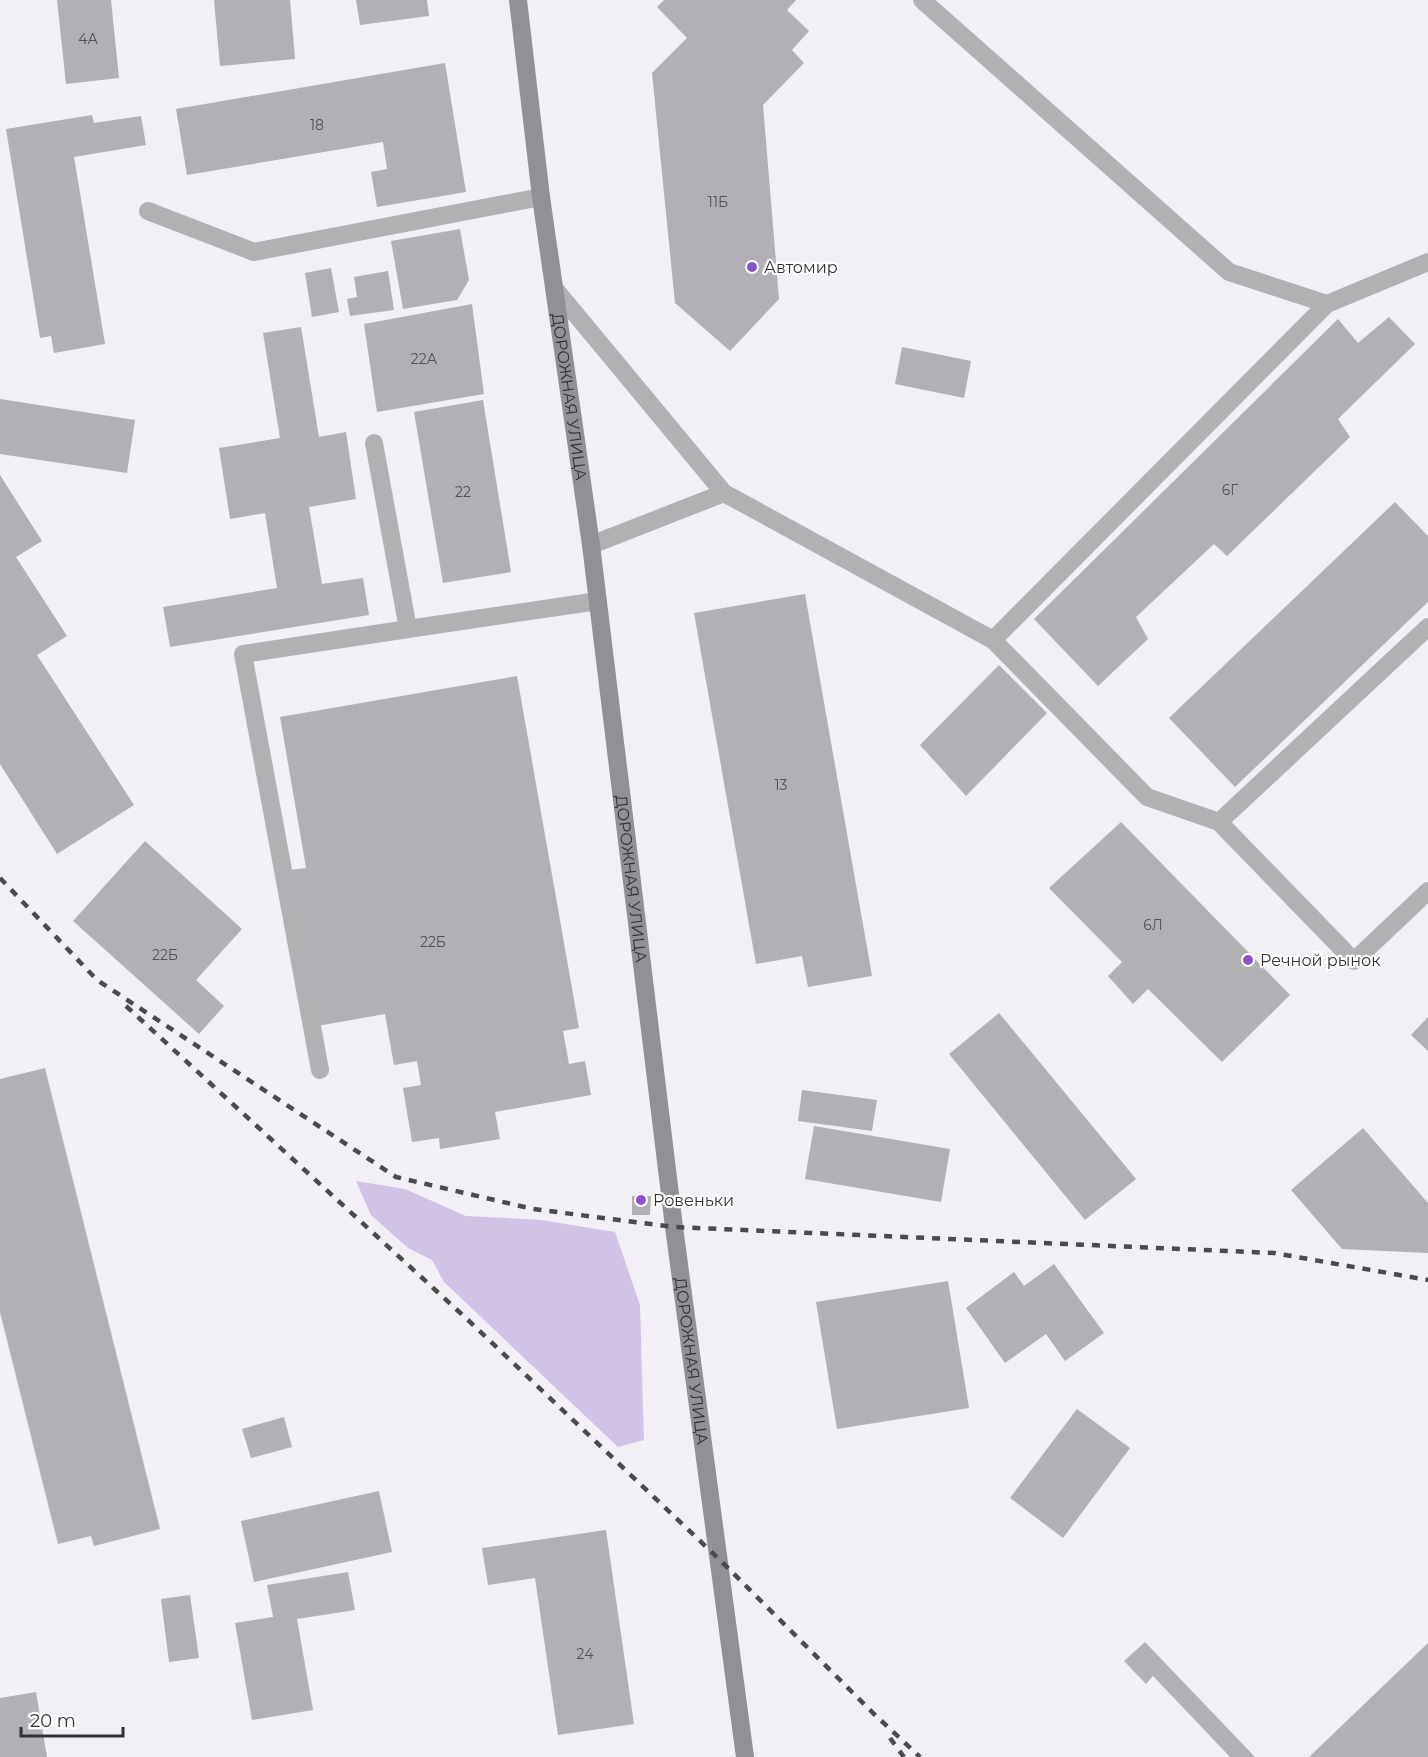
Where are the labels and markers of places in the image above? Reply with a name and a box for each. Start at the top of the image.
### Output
place label: Автомир [764,258,838,277]
marker: Автомир [745,260,759,274]
place label: Речной рынок [1260,951,1381,970]
marker: Речной рынок [1241,953,1255,967]
place label: Ровеньки [653,1191,734,1210]
marker: Ровеньки [634,1193,648,1207]

